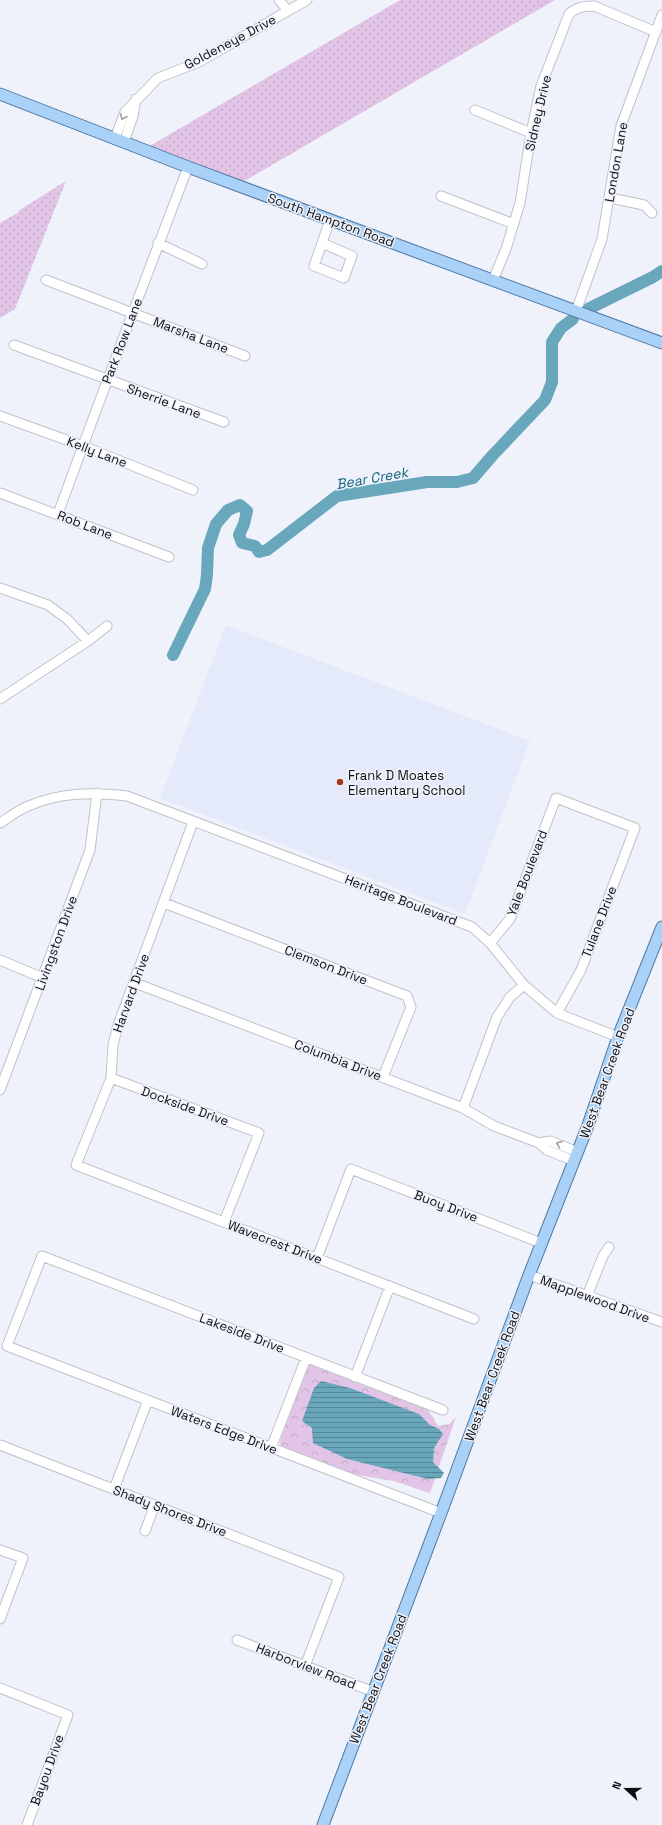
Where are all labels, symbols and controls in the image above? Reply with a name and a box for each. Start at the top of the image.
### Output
street label: Goldeneye Drive [181,11,279,73]
street label: Sidney Drive [521,73,555,153]
one-way arrow [120,113,128,121]
street label: London Lane [601,121,631,203]
street label: South Hampton Road [265,189,397,251]
street label: Park Row Lane [98,296,146,386]
street label: Marsha Lane [151,313,231,357]
street label: Sherrie Lane [124,380,204,422]
street label: Kelly Lane [64,433,130,471]
water label: Bear Creek [335,463,411,493]
street label: Rob Lane [55,507,115,543]
place label: Frank D Moates Elementary School [348,767,465,799]
marker: Frank D Moates Elementary School [335,777,345,787]
street label: Yale Boulevard [503,827,551,919]
street label: Heritage Boulevard [342,871,460,929]
street label: Tulane Drive [578,884,620,960]
street label: Livingston Drive [31,893,81,993]
street label: Clemson Drive [282,941,370,989]
street label: Harvard Drive [109,951,153,1035]
street label: West Bear Creek Road [575,1005,639,1141]
street label: Columbia Drive [292,1036,384,1084]
street label: Dockside Drive [139,1082,231,1130]
one-way arrow [555,1141,562,1149]
street label: Buoy Drive [412,1186,480,1226]
street label: Wavecrest Drive [225,1216,325,1268]
street label: Mapplewood Drive [538,1271,652,1327]
street label: West Bear Creek Road [460,1308,524,1444]
street label: Lakeside Drive [197,1309,287,1357]
street label: Waters Edge Drive [168,1402,280,1458]
street label: Shady Shores Drive [111,1481,229,1541]
street label: West Bear Creek Road [345,1612,411,1746]
street label: Harborview Road [254,1639,358,1693]
street label: Bayou Drive [26,1732,68,1808]
north arrow [606,1769,646,1809]
text: N [609,1779,625,1791]

